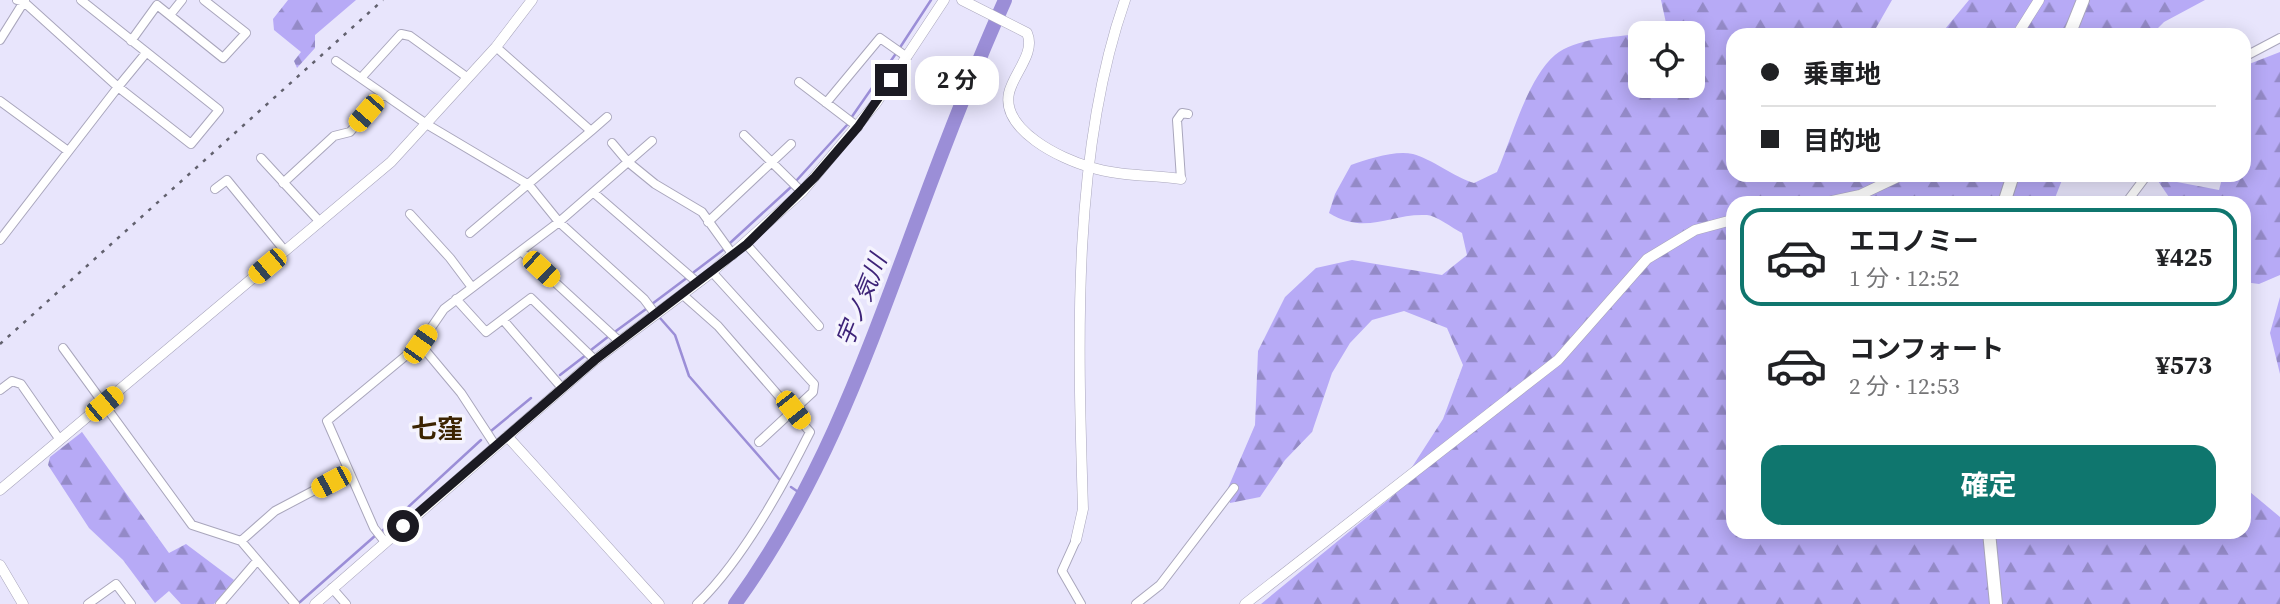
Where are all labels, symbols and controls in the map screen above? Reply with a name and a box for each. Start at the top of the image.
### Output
map controls [1628,21,1705,98]
button: locate [1628,21,1705,98]
callout: 2 分 [916,56,1000,104]
text: 乗車地 [1803,56,1881,92]
route end [875,64,907,96]
text: 2 分 [937,64,977,96]
car [345,90,388,136]
text: 目的地 [1803,123,1881,159]
text: エコノミー [1849,223,1979,259]
icon: car [1765,226,1828,289]
text: ¥425 [2156,239,2212,275]
car [245,244,290,288]
car [519,247,564,291]
water label: 宇ノ気川 [828,247,895,351]
text: 1 分 · 12:52 [1849,262,1959,294]
car [400,321,441,367]
text: コンフォート [1849,331,2004,367]
icon: car [1765,334,1828,397]
text: ¥573 [2156,347,2212,383]
text: 2 分 · 12:53 [1849,370,1959,402]
car [82,382,127,426]
car [772,387,815,433]
district label: 七窪 [411,411,463,447]
button: 確定 [1761,445,2216,525]
car [308,463,355,501]
route start [387,510,419,542]

